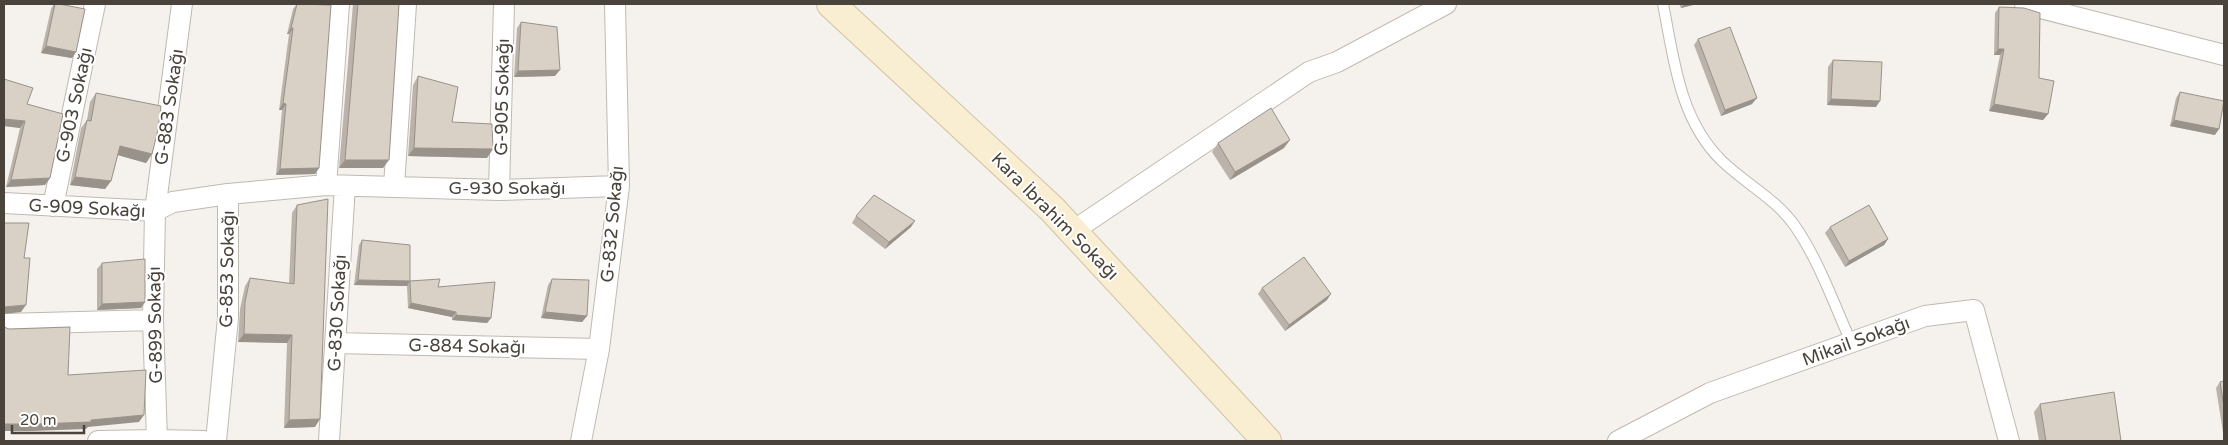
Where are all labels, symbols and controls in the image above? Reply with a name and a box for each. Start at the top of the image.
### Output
street label: G-905 Sokağı [490,38,514,156]
street label: G-903 Sokağı [51,45,97,165]
street label: G-883 Sokağı [150,47,188,167]
street label: Kara İbrahim Sokağı [987,148,1123,284]
street label: G-832 Sokağı [596,165,628,283]
street label: G-930 Sokağı [448,177,566,199]
street label: G-909 Sokağı [28,194,146,222]
street label: G-853 Sokağı [215,210,239,328]
street label: G-830 Sokağı [323,254,351,372]
street label: G-899 Sokağı [143,266,167,384]
street label: Mikail Sokağı [1799,311,1913,371]
street label: G-884 Sokağı [408,334,526,358]
scale bar [12,402,85,434]
text: 20 m [20,411,57,429]

